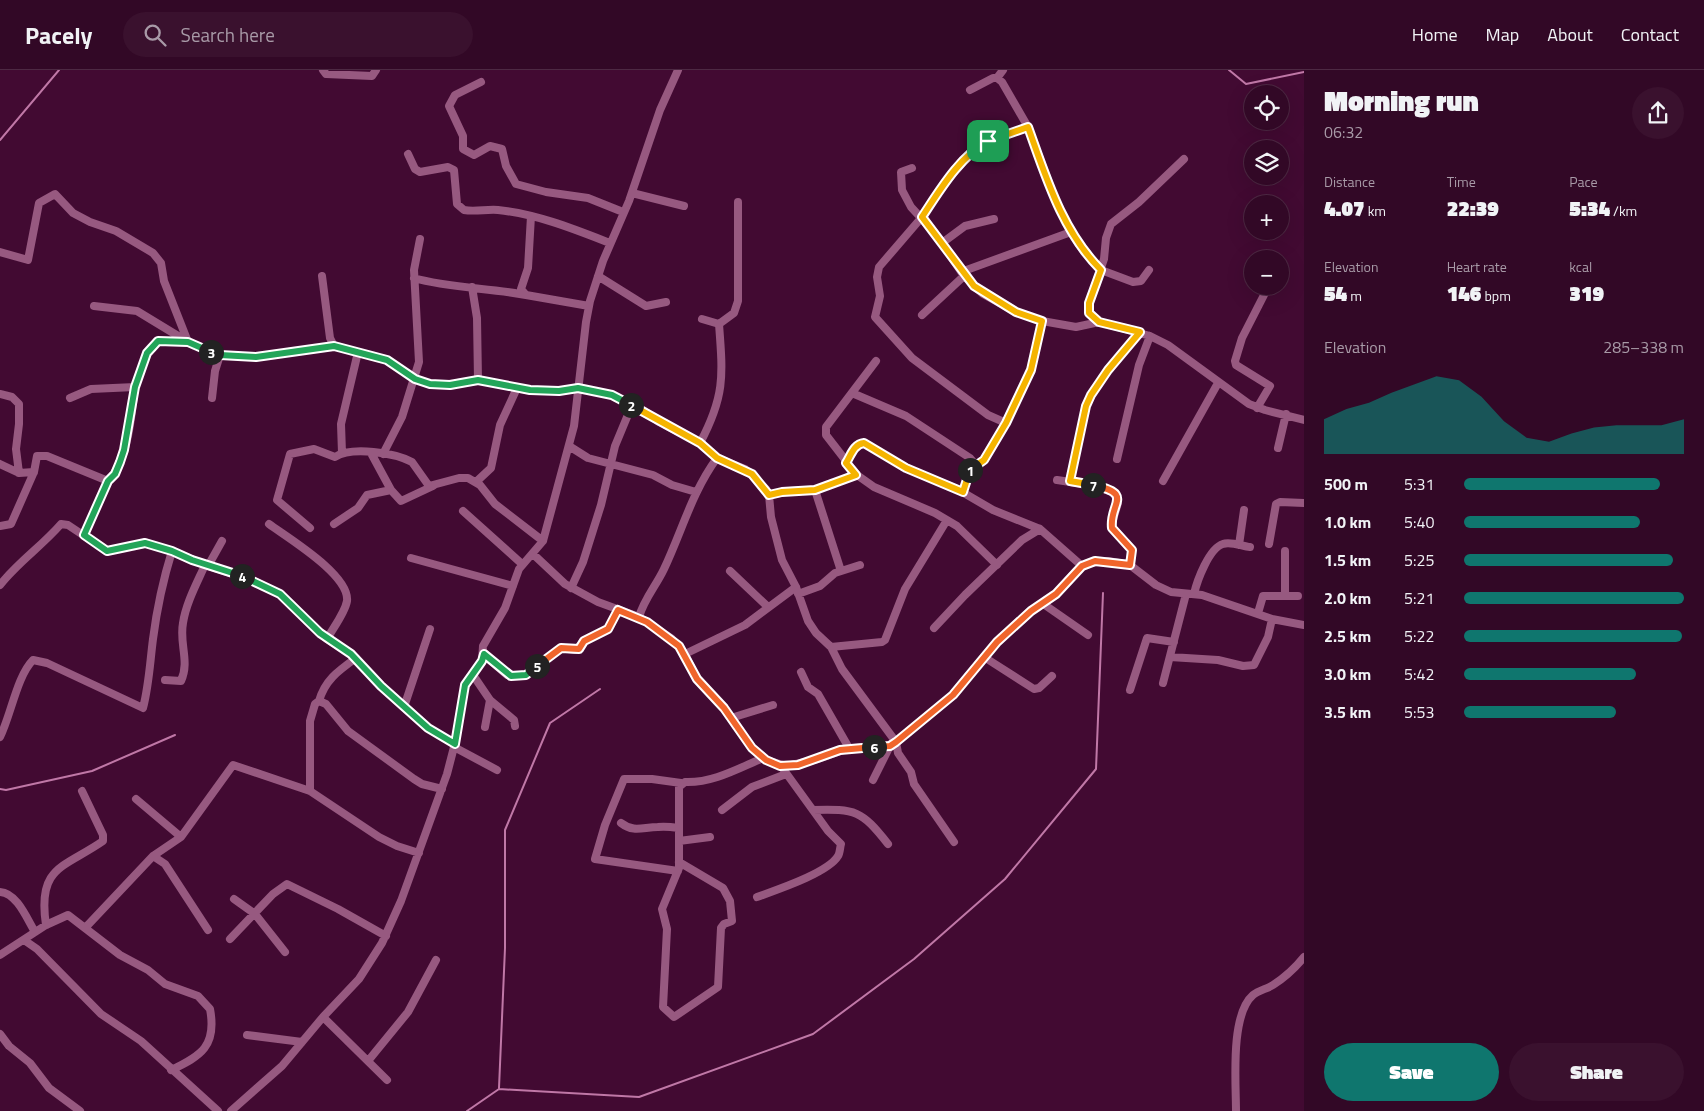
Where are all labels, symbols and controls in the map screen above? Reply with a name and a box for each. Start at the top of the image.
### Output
search box [123,12,473,57]
text: Pacely [25,17,93,53]
text: Search here [181,20,275,49]
icon: search [141,21,169,49]
text: Home [1412,21,1458,48]
text: Map [1486,21,1519,48]
text: About [1547,21,1593,48]
text: Contact [1621,21,1679,48]
text: Morning run [1324,79,1479,122]
map controls [1244,85,1289,295]
button: locate [1244,85,1289,130]
button: share [1632,87,1684,139]
pin [967,120,1009,162]
text: 06:32 [1324,120,1363,144]
icon: arrive [974,127,1002,155]
button: layers [1244,140,1289,185]
text: Distance [1324,171,1375,192]
text: Time [1447,171,1476,192]
text: Pace [1569,171,1598,192]
text: 4.07 [1324,192,1365,224]
text: 22:39 [1447,192,1499,224]
text: 5:34 [1569,192,1610,224]
button: + [1244,195,1289,240]
text: km [1365,200,1386,221]
text: /km [1610,200,1637,221]
button: − [1244,250,1289,295]
text: Elevation [1324,256,1378,277]
text: Heart rate [1447,256,1507,277]
text: kcal [1569,256,1592,277]
text: 54 [1324,277,1347,309]
text: 146 [1447,277,1481,309]
text: 319 [1569,277,1604,309]
text: m [1347,285,1362,306]
text: bpm [1481,285,1511,306]
text: Elevation [1324,335,1386,359]
text: 285–338 m [1603,335,1684,359]
pin: 3 [198,340,224,364]
text: 3 [208,342,215,363]
pin: 2 [618,392,644,418]
text: 2 [628,395,635,416]
pin: 1 [958,458,982,482]
text: 1 [967,460,974,481]
pin: 7 [1080,472,1106,498]
text: 500 m [1324,472,1368,496]
text: 5:31 [1404,472,1434,496]
text: 7 [1090,475,1097,496]
text: 1.0 km [1324,510,1371,534]
text: 5:40 [1404,510,1434,534]
text: 1.5 km [1324,548,1371,572]
text: 5:25 [1404,548,1434,572]
pin: 4 [230,564,254,588]
text: 4 [239,566,246,587]
text: 2.0 km [1324,586,1371,610]
text: 5:21 [1404,586,1434,610]
text: 2.5 km [1324,624,1371,648]
text: 5:22 [1404,624,1434,648]
pin: 5 [524,654,550,678]
text: 5 [534,656,541,677]
text: 3.0 km [1324,662,1371,686]
text: 5:42 [1404,662,1434,686]
text: 3.5 km [1324,700,1371,724]
text: 5:53 [1404,700,1434,724]
pin: 6 [862,734,886,760]
text: 6 [871,737,878,758]
button: Save [1324,1043,1499,1101]
button: Share [1509,1043,1684,1101]

